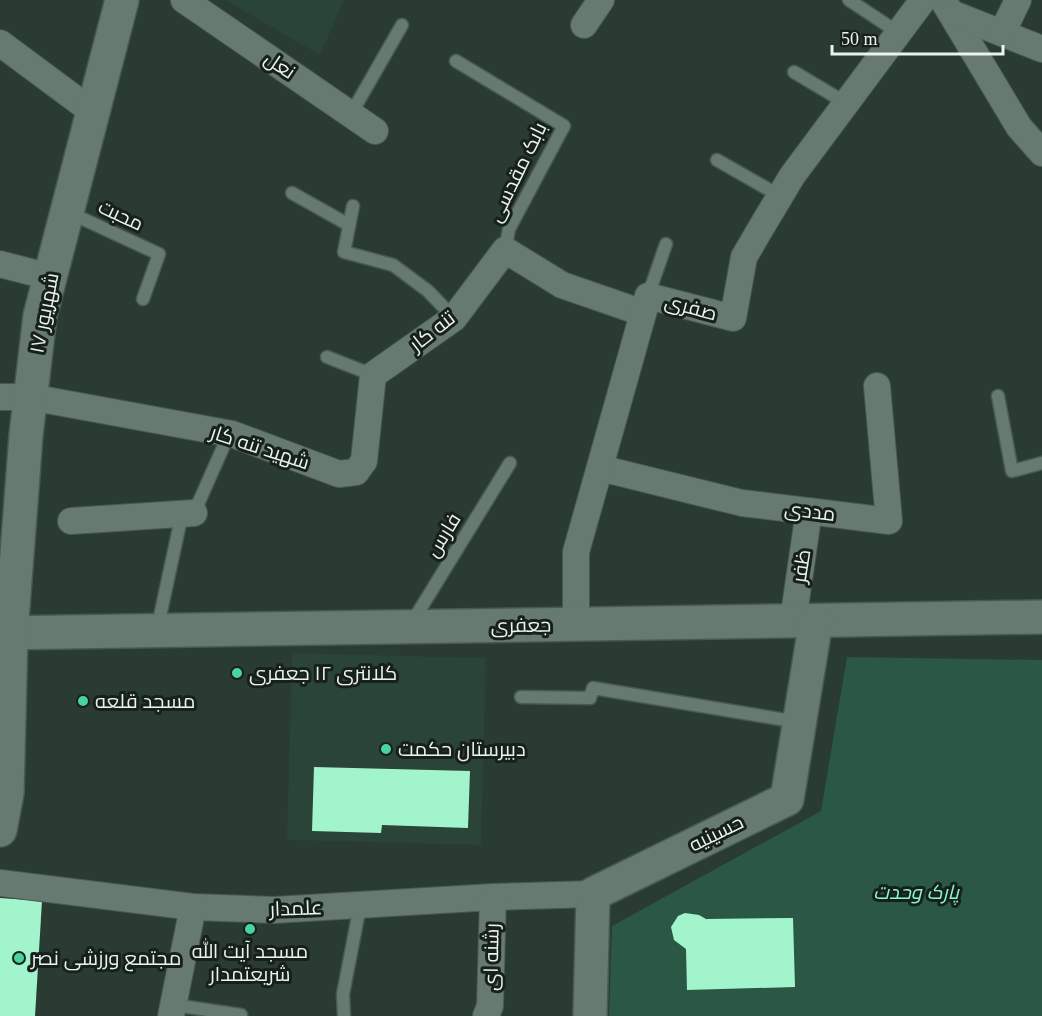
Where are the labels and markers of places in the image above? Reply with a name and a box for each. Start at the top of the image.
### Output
place label: کلانتری ۱۲ جعفری [249,662,397,686]
marker: کلانتری ۱۲ جعفری [230,666,244,680]
place label: مسجد قلعه [95,690,195,712]
marker: مسجد قلعه [76,694,90,708]
place label: دبیرستان حکمت [398,738,526,762]
marker: دبیرستان حکمت [379,742,393,756]
marker: مسجد آیت الله شریعتمدار [243,922,257,936]
place label: مسجد آیت الله شریعتمدار [192,938,308,986]
place label: مجتمع ورزشی نصر [30,947,181,972]
marker: مجتمع ورزشی نصر [12,951,26,965]

